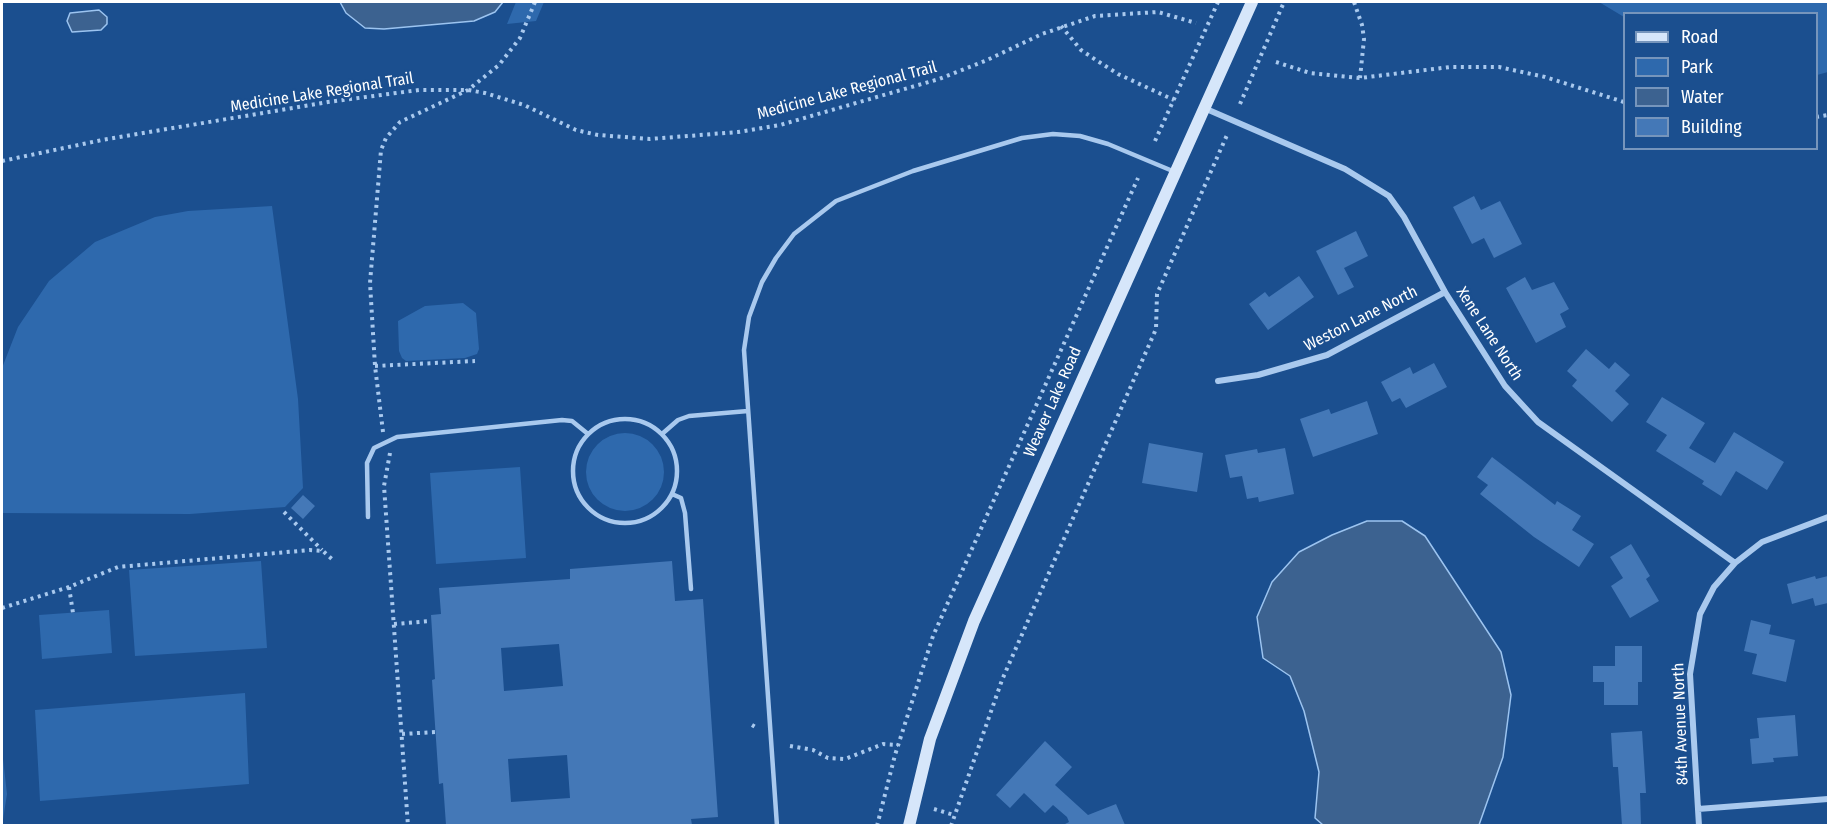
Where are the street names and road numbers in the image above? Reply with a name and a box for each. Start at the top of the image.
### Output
street label: Medicine Lake Regional Trail [755,58,939,124]
street label: Medicine Lake Regional Trail [229,69,415,117]
street label: Weston Lane North [1301,282,1421,356]
street label: Xene Lane North [1452,284,1526,384]
street label: Weaver Lake Road [1020,344,1086,460]
street label: 84th Avenue North [1669,663,1693,785]

